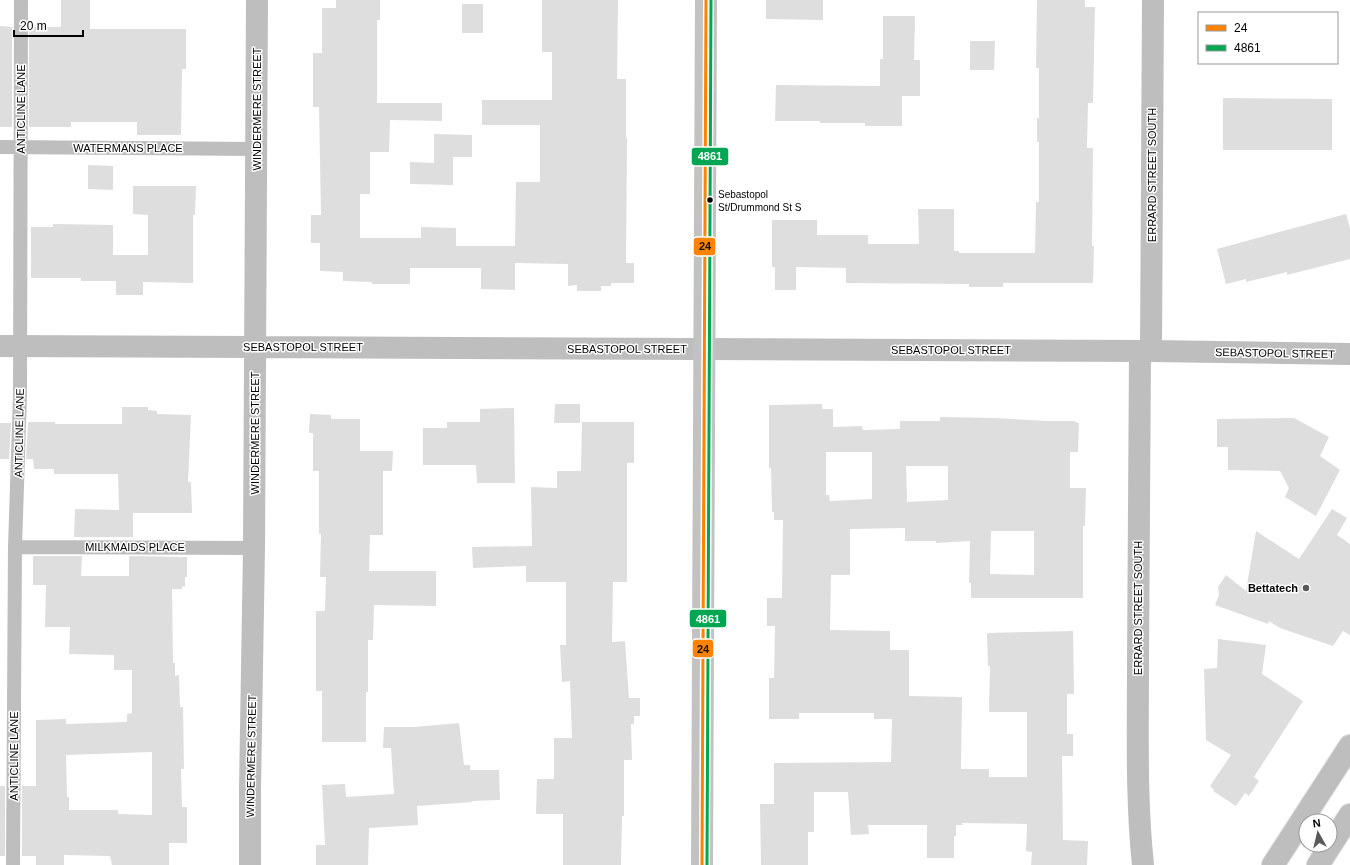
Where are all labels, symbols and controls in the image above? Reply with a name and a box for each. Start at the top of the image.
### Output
scale bar [14,12,83,38]
legend [1198,12,1338,64]
text: 20 m [20,19,47,33]
text: 24 [1234,21,1248,35]
text: 4861 [1234,41,1261,55]
street label: WINDERMERE STREET [251,47,263,170]
street label: ANTICLINE LANE [15,64,27,154]
street label: ERRARD STREET SOUTH [1146,108,1158,242]
street label: WATERMANS PLACE [73,142,183,154]
line badge: 4861 [691,147,729,166]
text: 4861 [698,150,722,162]
place label: Sebastopol St/Drummond St S [718,189,802,213]
marker: Sebastopol St/Drummond St S [705,195,715,205]
line badge: 24 [693,237,716,256]
text: 24 [699,240,712,252]
street label: SEBASTOPOL STREET [243,341,363,353]
street label: SEBASTOPOL STREET [567,343,687,355]
street label: SEBASTOPOL STREET [891,344,1011,356]
street label: SEBASTOPOL STREET [1215,346,1335,360]
street label: WINDERMERE STREET [249,371,261,494]
street label: ANTICLINE LANE [12,388,26,478]
street label: MILKMAIDS PLACE [85,541,185,553]
street label: ERRARD STREET SOUTH [1132,541,1144,675]
place label: Bettatech [1248,582,1298,594]
marker: Bettatech [1301,583,1311,593]
line badge: 4861 [689,609,727,628]
text: 4861 [696,613,720,625]
line badge: 24 [692,639,714,658]
text: 24 [697,643,710,655]
street label: WINDERMERE STREET [244,694,258,818]
street label: ANTICLINE LANE [8,711,20,801]
north arrow [1298,813,1338,853]
text: N [1312,817,1321,830]

